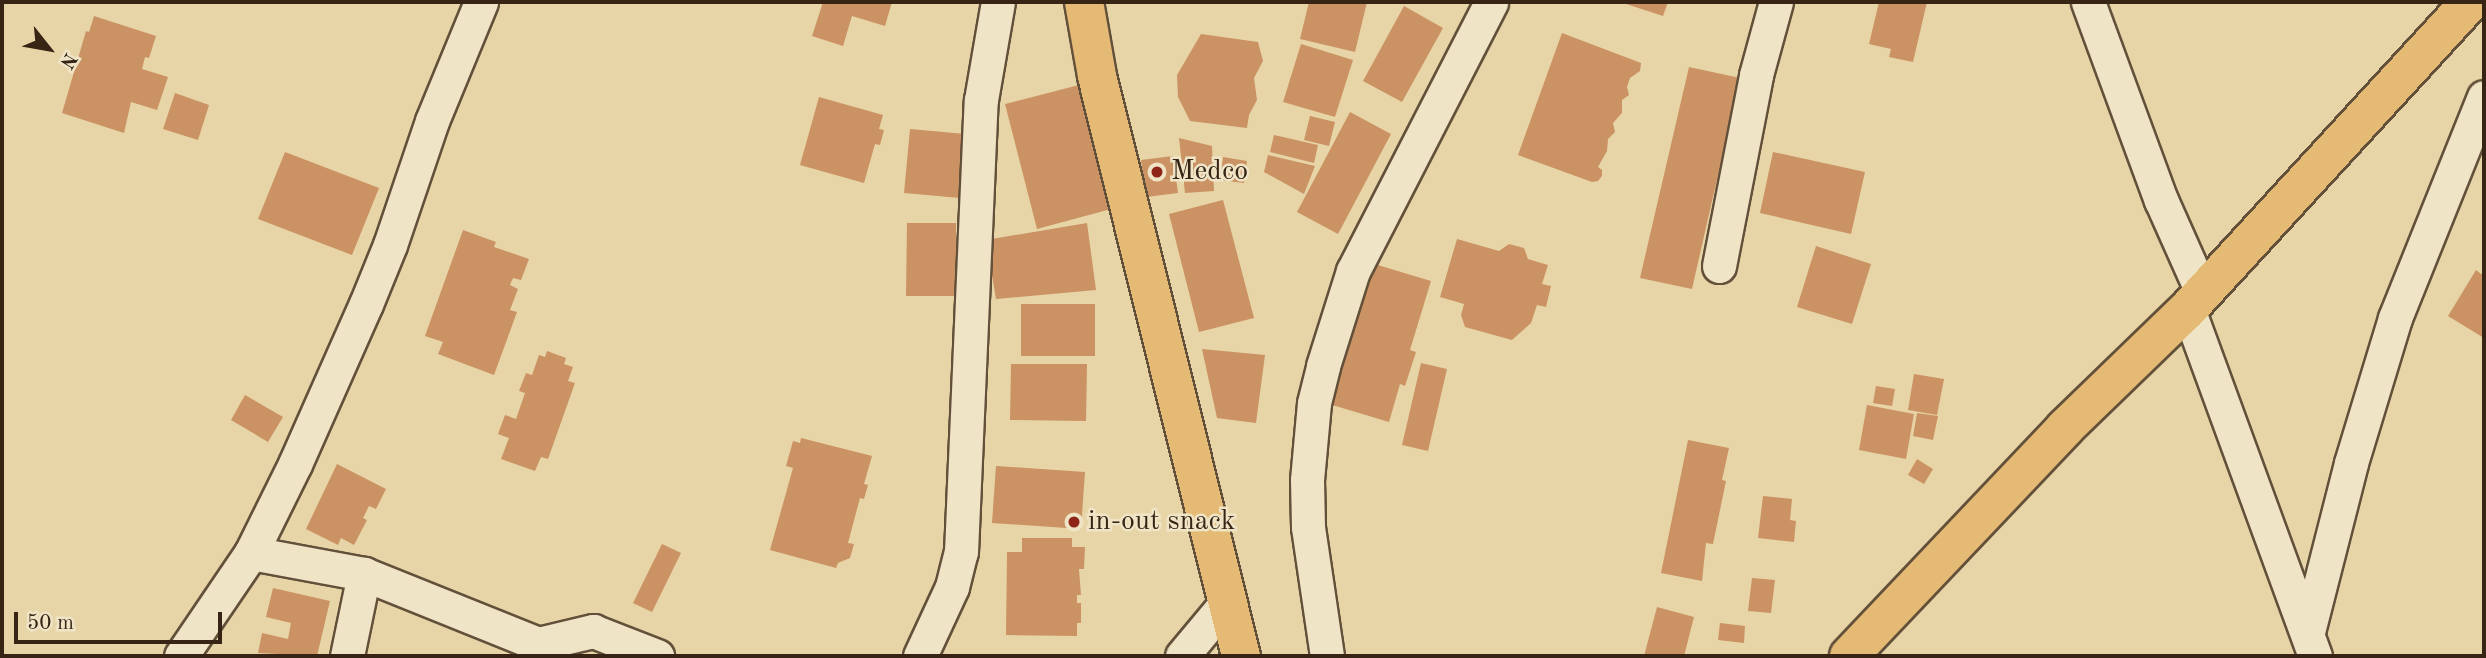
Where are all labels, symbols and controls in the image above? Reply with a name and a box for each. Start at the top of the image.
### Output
north arrow [14,14,84,84]
text: N [56,49,79,71]
place label: Medco [1171,155,1248,189]
marker: Medco [1149,164,1165,180]
place label: in-out snack [1088,505,1235,539]
marker: in-out snack [1066,514,1082,530]
scale bar [18,598,226,642]
text: 50 m [27,613,74,634]

